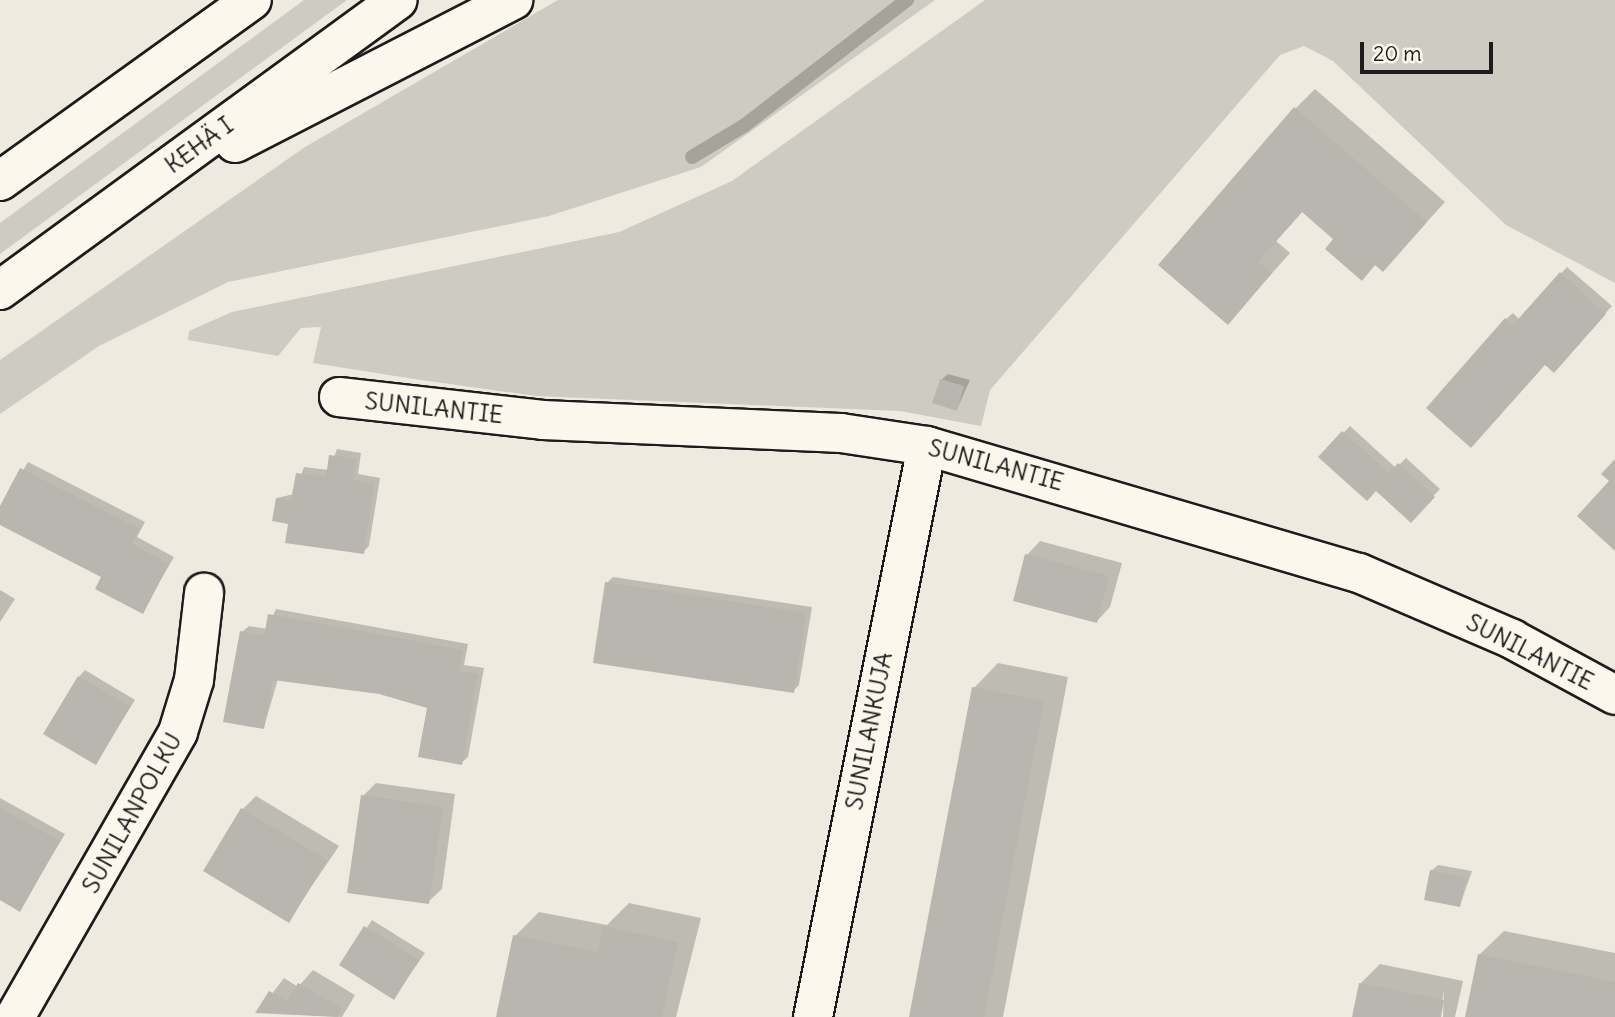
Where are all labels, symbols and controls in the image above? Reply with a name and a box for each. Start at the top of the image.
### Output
scale bar [1363,28,1496,72]
text: 20 m [1373,40,1422,67]
street label: KEHÄ I [159,111,239,179]
street label: SUNILANTIE [363,386,505,430]
street label: SUNILANTIE [925,433,1067,497]
street label: SUNILANTIE [1462,608,1598,696]
street label: SUNILANKUJA [840,650,898,812]
street label: SUNILANPOLKU [76,728,188,898]

